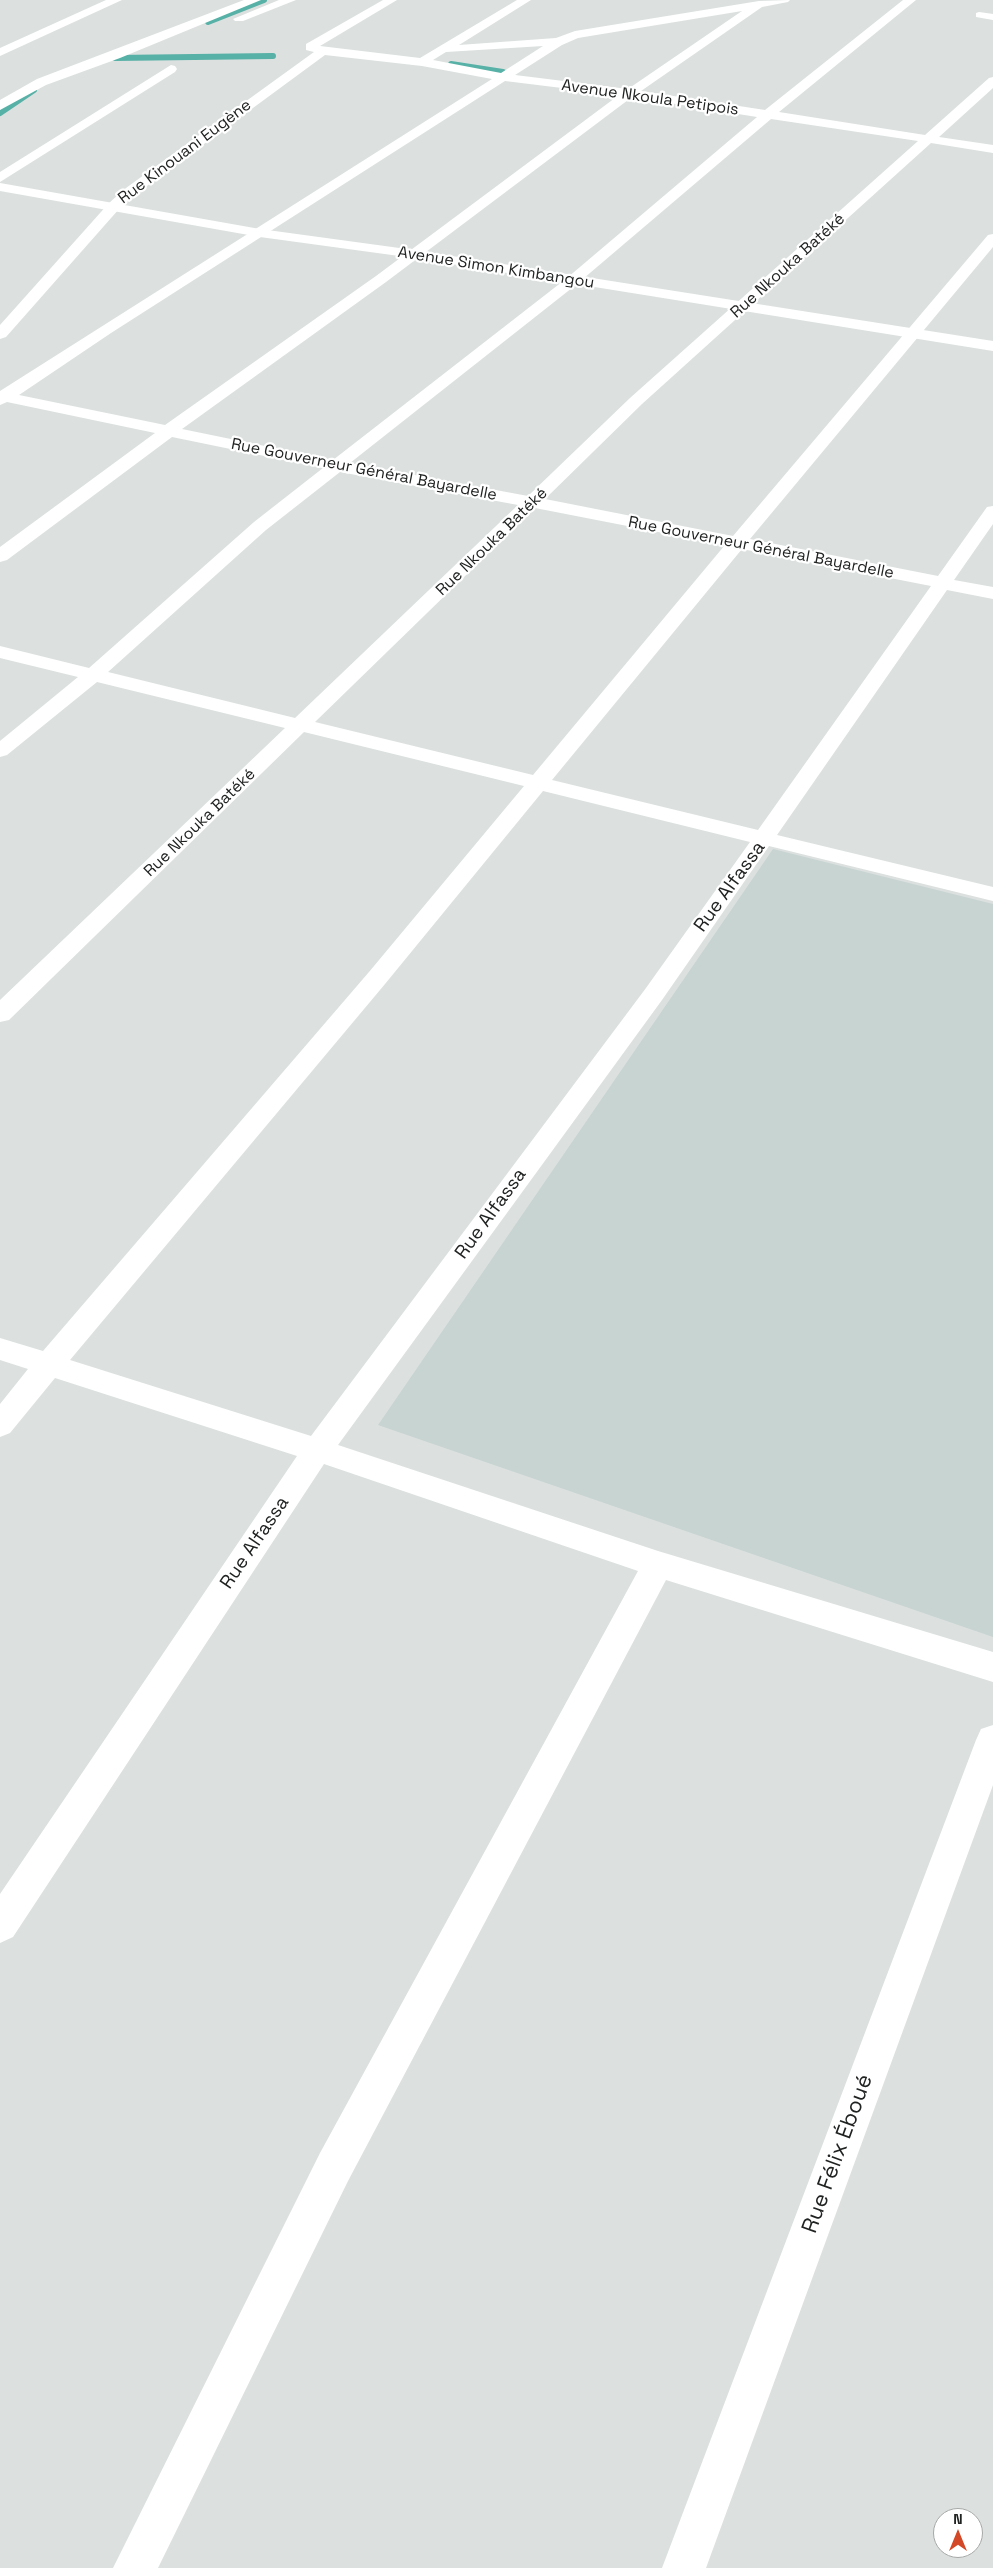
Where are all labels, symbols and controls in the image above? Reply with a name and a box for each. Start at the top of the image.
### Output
street label: Avenue Nkoula Petipois [560,76,740,120]
street label: Rue Kinouani Eugène [115,96,255,208]
street label: Rue Nkouka Batéké [727,210,849,322]
street label: Avenue Simon Kimbangou [396,243,596,293]
street label: Rue Gouverneur Général Bayardelle [229,435,499,505]
street label: Rue Nkouka Batéké [432,484,552,600]
street label: Rue Gouverneur Général Bayardelle [626,513,896,583]
street label: Rue Nkouka Batéké [140,765,260,881]
street label: Rue Alfassa [690,837,770,937]
street label: Rue Alfassa [451,1164,531,1264]
street label: Rue Alfassa [216,1493,294,1593]
street label: Rue Félix Éboué [797,2071,879,2237]
north arrow [933,2508,983,2558]
text: N [953,2510,963,2528]

